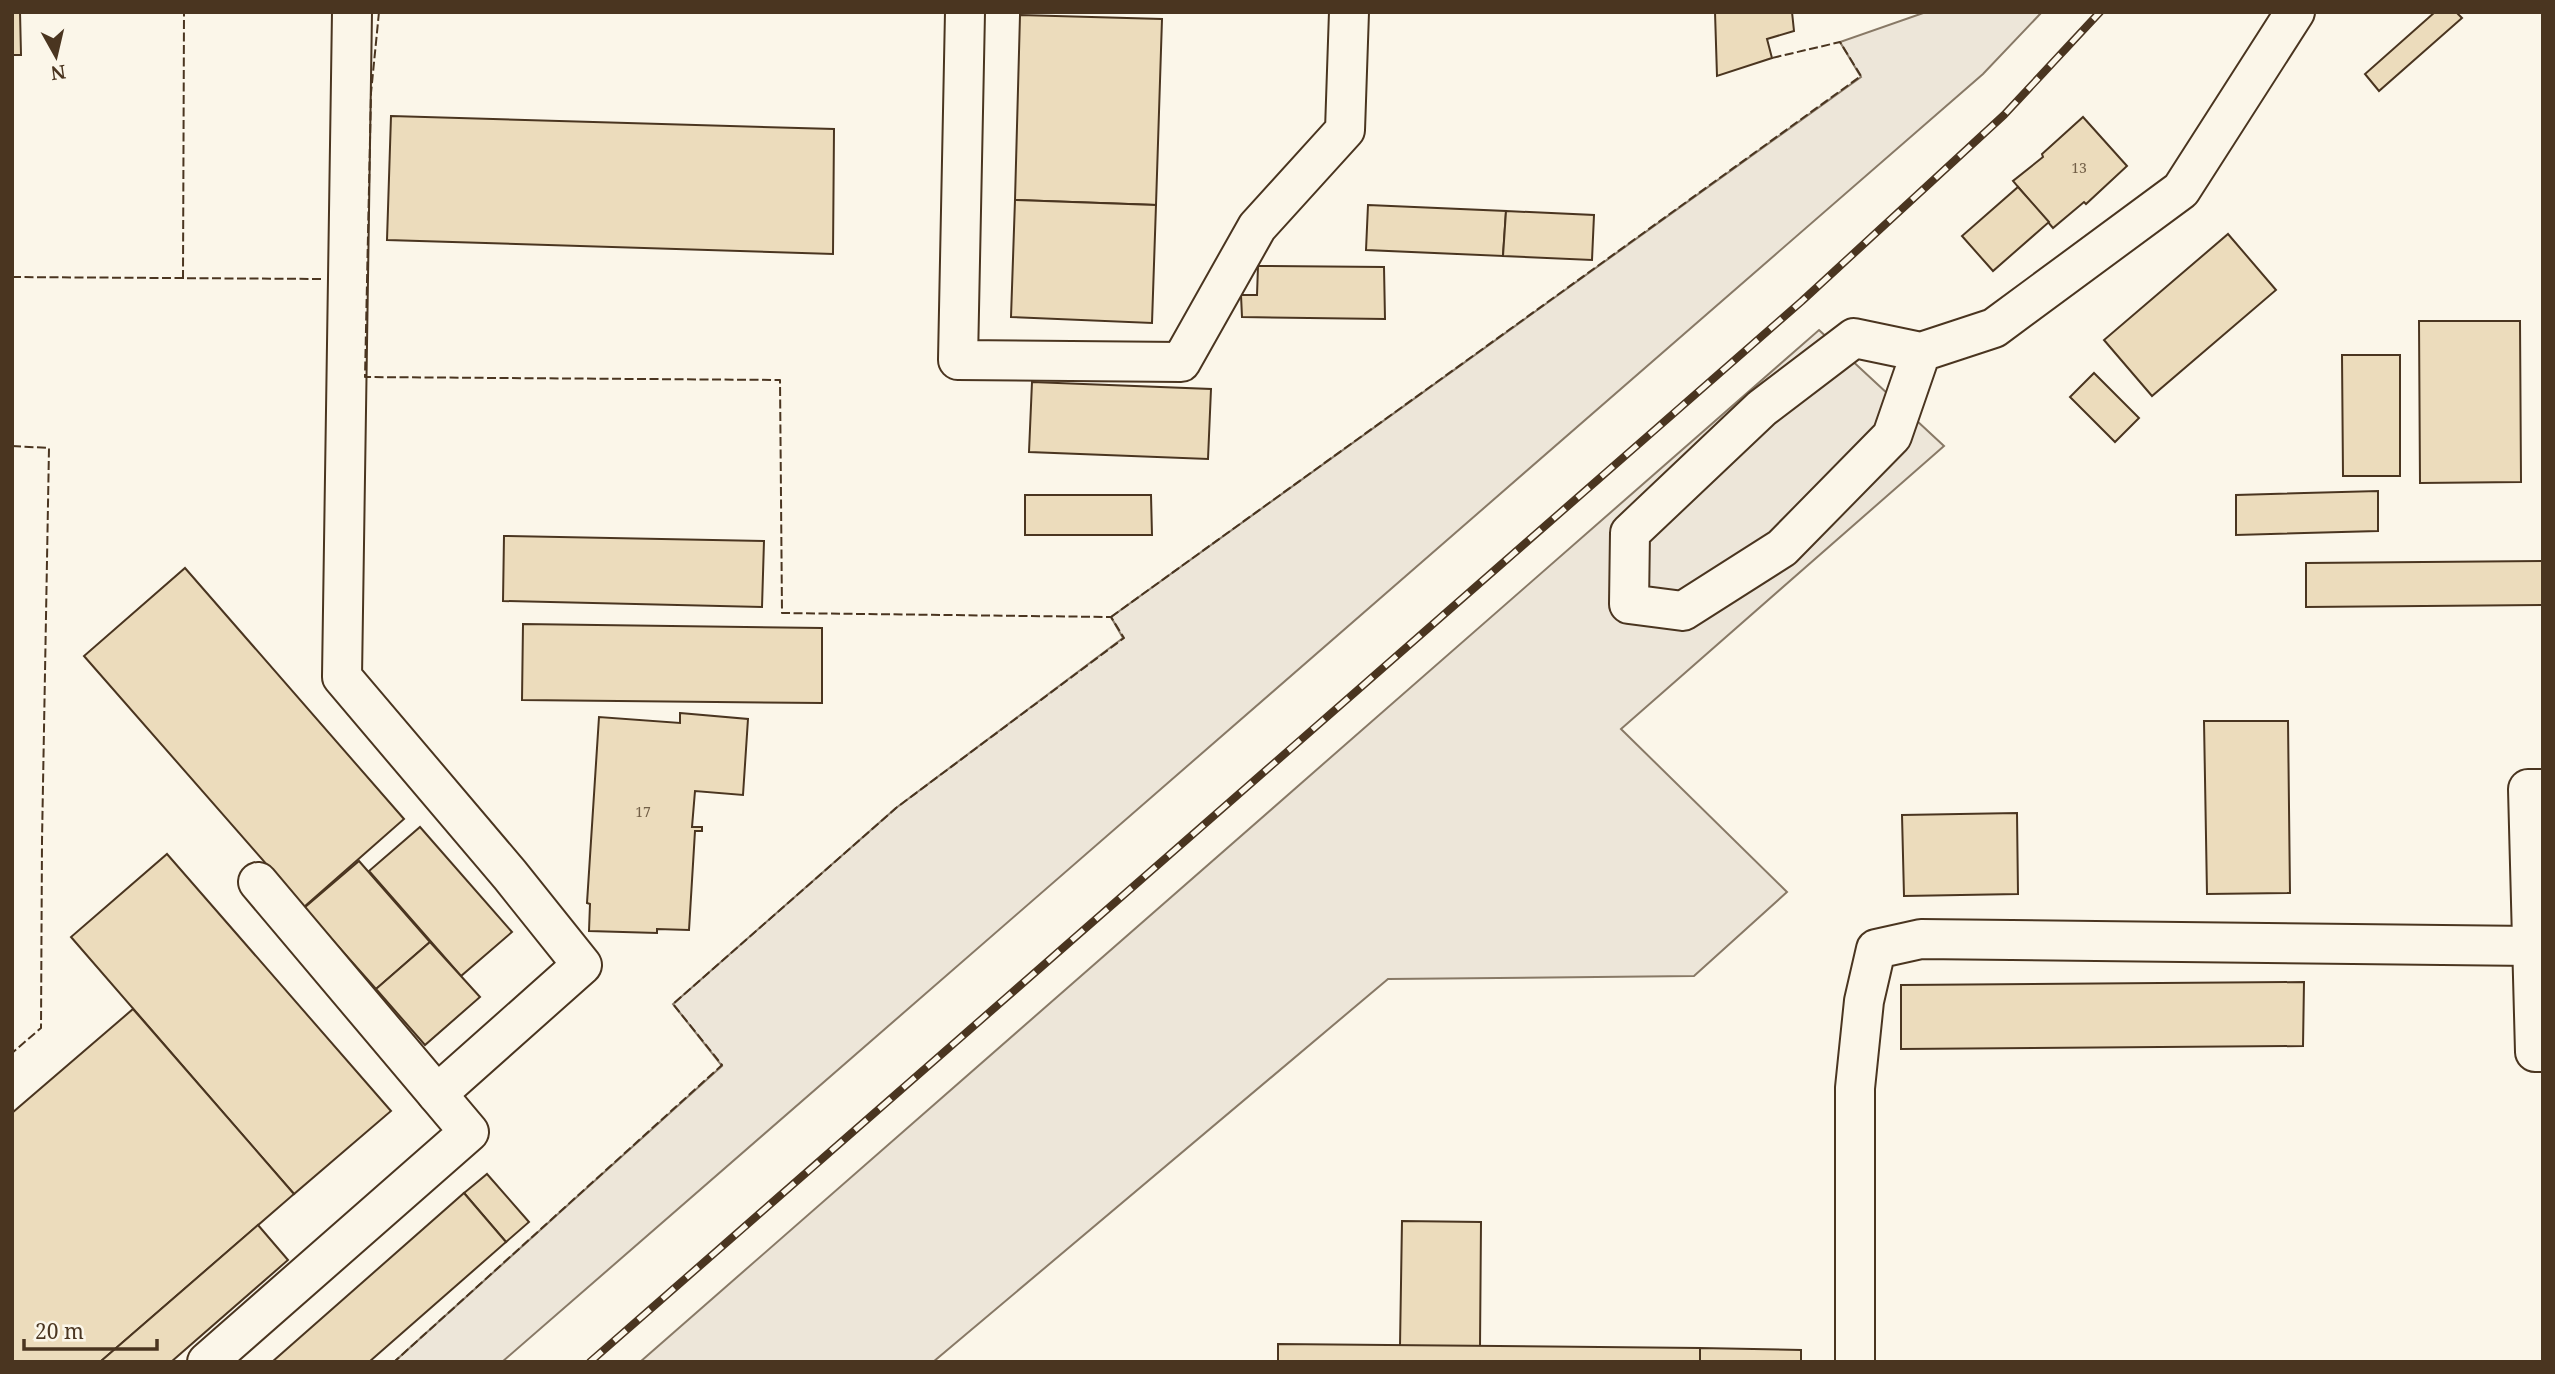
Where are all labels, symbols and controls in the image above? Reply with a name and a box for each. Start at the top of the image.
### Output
north arrow [21,21,91,91]
text: N [49,59,68,87]
house number: 13 [2071,158,2087,177]
house number: 17 [635,802,651,821]
scale bar [24,1308,158,1352]
text: 20 m [35,1317,84,1345]

